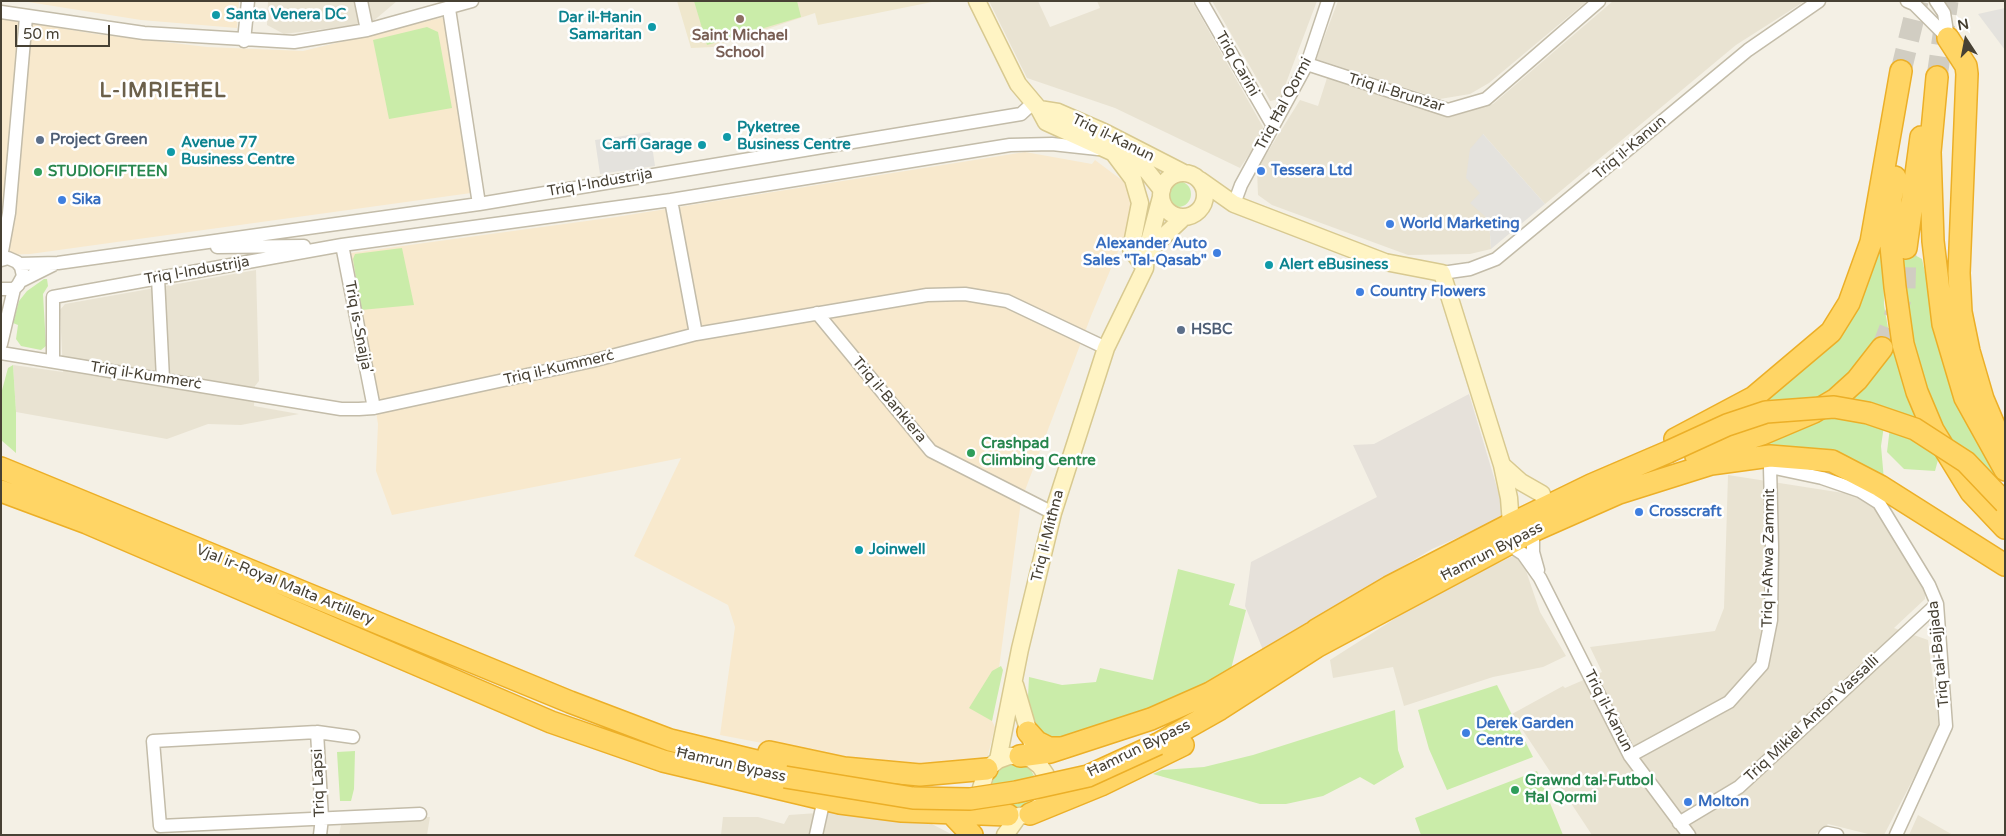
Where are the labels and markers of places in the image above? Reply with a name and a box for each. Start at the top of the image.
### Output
place label: Santa Venera DC [226,6,346,24]
marker: Santa Venera DC [210,9,222,21]
place label: Dar il-Ħanin Samaritan [558,9,642,44]
marker: Saint Michael School [734,13,746,25]
marker: Dar il-Ħanin Samaritan [646,21,658,33]
place label: Saint Michael School [692,27,788,62]
place label: Pyketree Business Centre [737,119,851,154]
place label: Project Green [50,131,148,149]
marker: Pyketree Business Centre [721,131,733,143]
marker: Project Green [34,134,46,146]
place label: Avenue 77 Business Centre [181,134,295,169]
place label: Carfi Garage [602,136,692,154]
marker: Carfi Garage [696,139,708,151]
marker: Avenue 77 Business Centre [165,146,177,158]
place label: Tessera Ltd [1271,162,1352,180]
place label: STUDIOFIFTEEN [48,163,168,181]
marker: Tessera Ltd [1255,165,1267,177]
marker: STUDIOFIFTEEN [32,166,44,178]
place label: Sika [72,191,101,209]
marker: Sika [56,194,68,206]
place label: World Marketing [1400,215,1520,233]
marker: World Marketing [1384,218,1396,230]
place label: Alexander Auto Sales "Tal-Qasab" [1083,235,1207,270]
marker: Alexander Auto Sales "Tal-Qasab" [1211,247,1223,259]
place label: Alert eBusiness [1279,256,1388,274]
marker: Alert eBusiness [1263,259,1275,271]
place label: Country Flowers [1370,283,1486,301]
marker: Country Flowers [1354,286,1366,298]
place label: HSBC [1191,321,1232,339]
marker: HSBC [1175,324,1187,336]
place label: Crashpad Climbing Centre [981,435,1096,470]
marker: Crashpad Climbing Centre [965,447,977,459]
place label: Crosscraft [1649,503,1722,521]
marker: Crosscraft [1633,506,1645,518]
place label: Joinwell [869,541,926,559]
marker: Joinwell [853,544,865,556]
place label: Derek Garden Centre [1476,715,1574,750]
marker: Derek Garden Centre [1460,727,1472,739]
place label: Grawnd tal-Futbol Ħal Qormi [1525,772,1654,807]
marker: Grawnd tal-Futbol Ħal Qormi [1509,784,1521,796]
place label: Molton [1698,793,1749,811]
marker: Molton [1682,796,1694,808]

